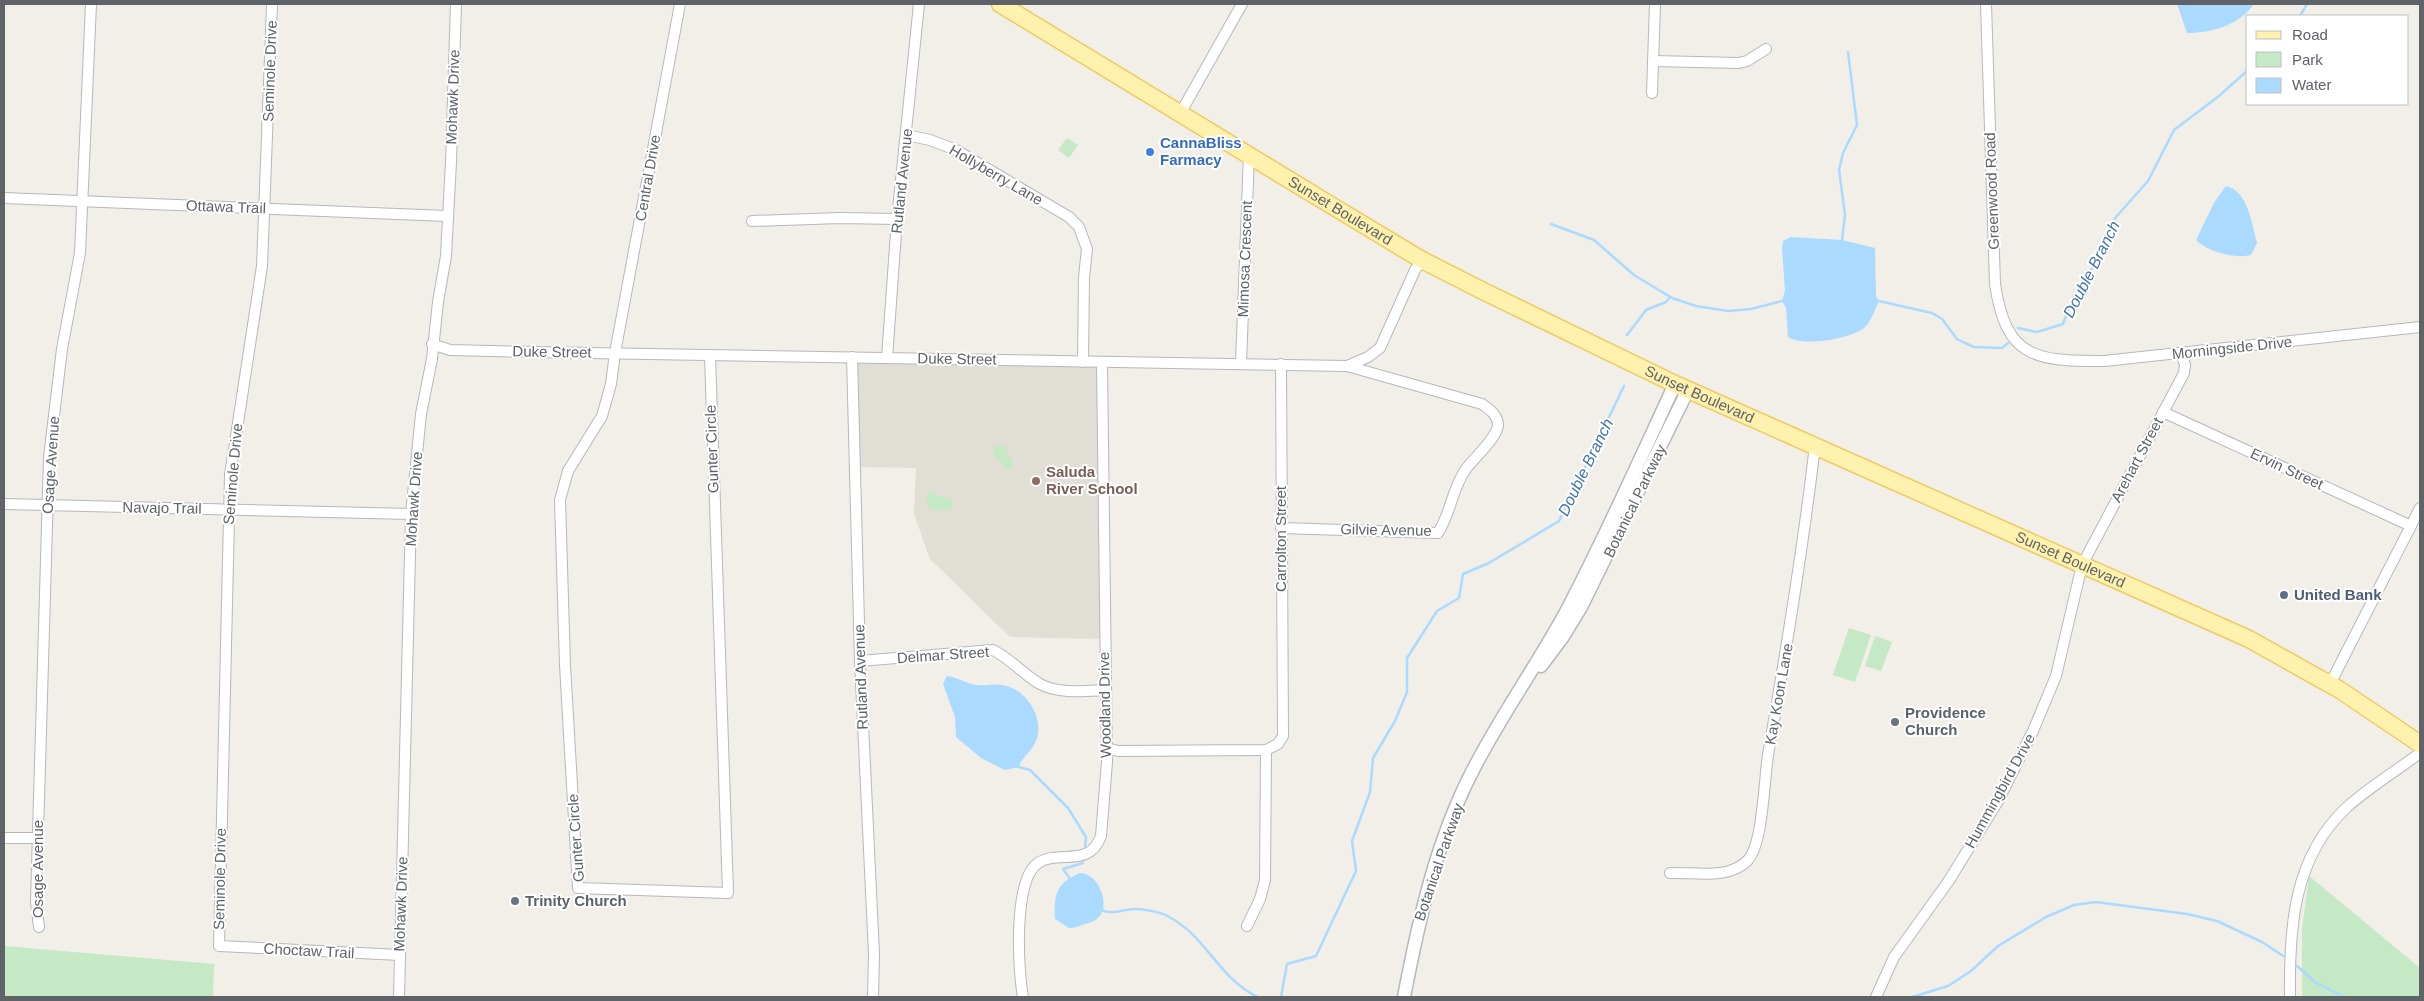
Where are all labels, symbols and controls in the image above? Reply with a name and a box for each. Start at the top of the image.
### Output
legend [2246,15,2409,105]
street label: Seminole Drive [259,20,280,122]
text: Road [2292,26,2328,43]
street label: Mohawk Drive [442,49,463,145]
text: Park [2292,51,2323,68]
text: Water [2292,76,2331,93]
street label: Rutland Avenue [888,128,915,234]
street label: Greenwood Road [1981,132,2002,250]
street label: Central Drive [632,133,663,222]
place label: CannaBliss Farmacy [1160,134,1242,168]
street label: Hollyberry Lane [947,141,1046,208]
marker: CannaBliss Farmacy [1144,146,1156,158]
street label: Sunset Boulevard [1285,172,1396,248]
street label: Ottawa Trail [186,197,266,216]
street label: Mimosa Crescent [1234,200,1255,318]
water label: Double Branch [2060,218,2123,320]
street label: Morningside Drive [2171,333,2293,362]
street label: Duke Street [512,342,593,361]
street label: Duke Street [917,349,998,368]
street label: Sunset Boulevard [1642,362,1757,426]
street label: Gunter Circle [701,405,722,493]
street label: Arehart Street [2107,414,2166,505]
street label: Osage Avenue [39,415,62,515]
water label: Double Branch [1555,416,1616,519]
street label: Seminole Drive [220,423,245,525]
street label: Botanical Parkway [1600,441,1669,560]
street label: Ervin Street [2248,444,2327,493]
street label: Mohawk Drive [402,451,425,547]
place label: Saluda River School [1046,463,1138,497]
marker: Saluda River School [1030,475,1042,487]
street label: Carrolton Street [1272,485,1289,592]
street label: Navajo Trail [122,498,202,517]
street label: Gilvie Avenue [1340,520,1432,539]
street label: Sunset Boulevard [2013,527,2128,591]
place label: United Bank [2294,586,2382,603]
marker: United Bank [2278,589,2290,601]
street label: Rutland Avenue [850,624,871,730]
street label: Kay Koon Lane [1761,642,1796,746]
street label: Delmar Street [896,643,991,666]
street label: Woodland Drive [1095,652,1114,758]
place label: Providence Church [1905,704,1986,738]
marker: Providence Church [1889,716,1901,728]
street label: Hummingbird Drive [1961,730,2038,851]
street label: Gunter Circle [564,793,587,883]
street label: Botanical Parkway [1410,800,1467,923]
street label: Osage Avenue [29,820,46,918]
street label: Seminole Drive [210,828,229,930]
street label: Mohawk Drive [390,856,411,952]
place label: Trinity Church [525,892,627,909]
marker: Trinity Church [509,895,521,907]
street label: Choctaw Trail [263,940,355,961]

